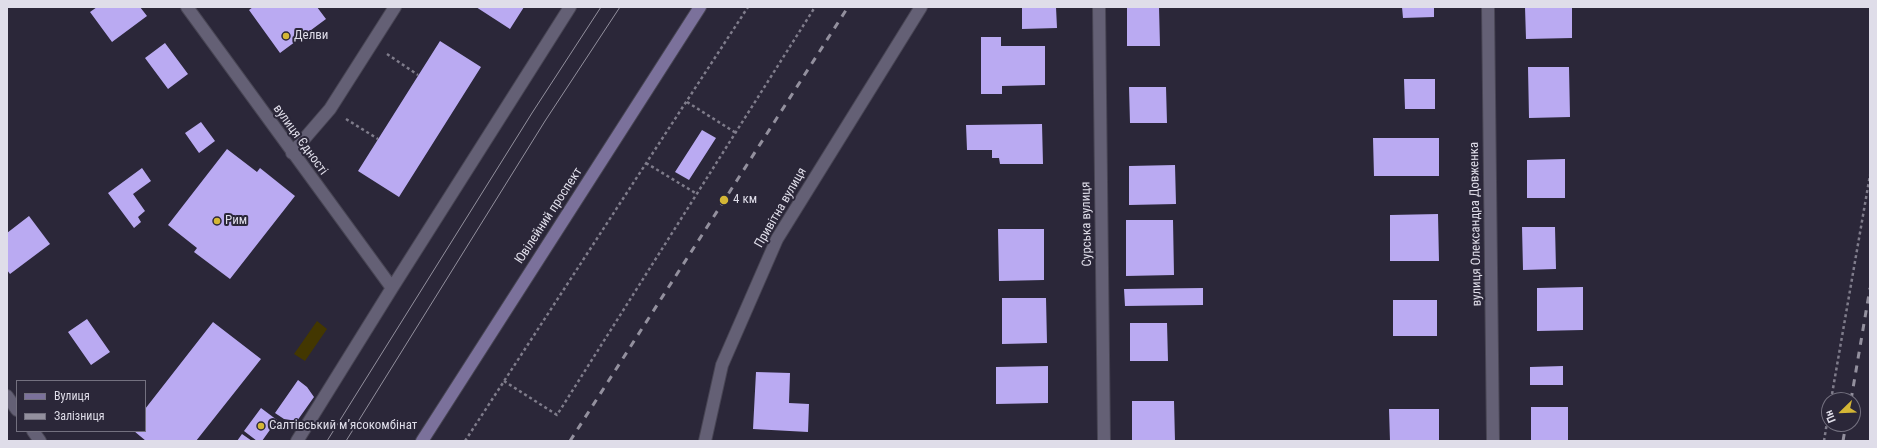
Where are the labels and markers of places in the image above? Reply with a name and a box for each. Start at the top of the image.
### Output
place label: Делви [294,28,328,44]
marker: Делви [281,31,291,41]
place label: 4 км [733,192,757,208]
marker: 4 км [718,194,730,206]
place label: Рим [225,213,247,229]
marker: Рим [212,216,222,226]
place label: Салтівський мʼясокомбінат [269,418,417,434]
marker: Салтівський мʼясокомбінат [256,421,266,431]

